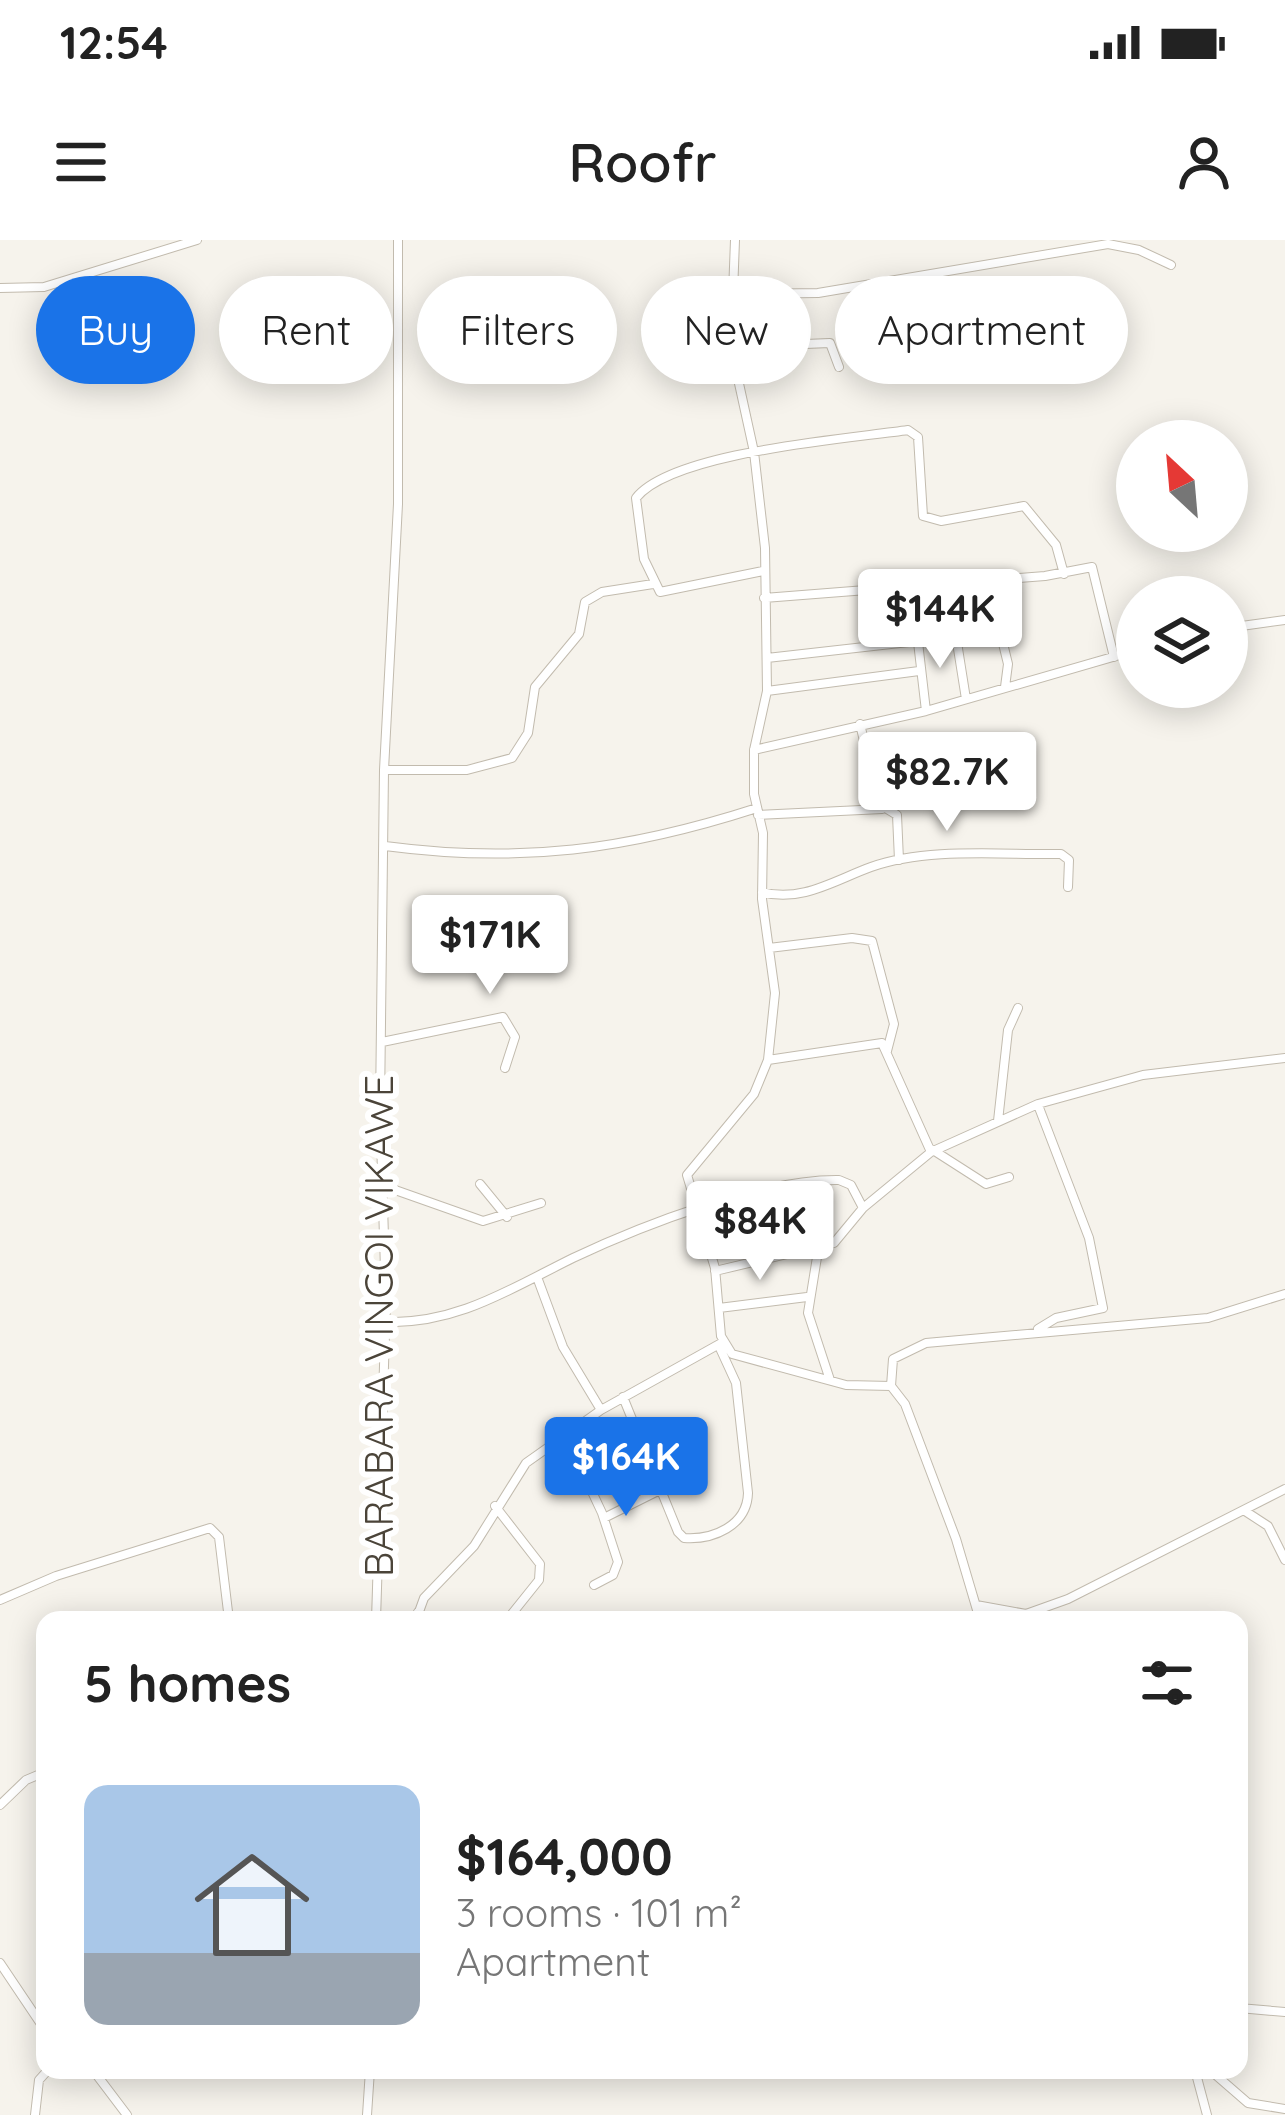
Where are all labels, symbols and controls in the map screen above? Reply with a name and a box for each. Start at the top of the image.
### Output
text: 12:54 [60,14,168,70]
text: Roofr [569,128,716,196]
icon: menu [48,129,114,195]
icon: person [1171,129,1237,195]
chip: Buy [36,276,195,384]
chip: Rent [219,276,393,384]
chip: Filters [417,276,617,384]
chip: New [641,276,811,384]
chip: Apartment [835,276,1128,384]
north arrow [1116,420,1248,552]
map controls [1116,420,1248,708]
pin: $144K [856,569,1024,671]
button: layers [1116,576,1248,708]
text: $144K [885,583,995,632]
pin: $82.7K [849,732,1045,834]
text: $82.7K [885,746,1009,795]
pin: $171K [406,895,574,997]
text: $171K [439,909,541,958]
street label: BARABARA VINGOI VIKAWE [354,1075,403,1577]
pin: $84K [689,1181,831,1283]
text: $84K [713,1195,807,1244]
pin: $164K [542,1417,710,1519]
text: $164K [572,1431,680,1480]
icon: filters [1134,1650,1200,1716]
text: 5 homes [84,1651,291,1715]
text: $164,000 [456,1824,672,1888]
icon: home [180,1833,324,1977]
text: 3 rooms · 101 m² [456,1888,742,1937]
text: Apartment [456,1937,650,1986]

